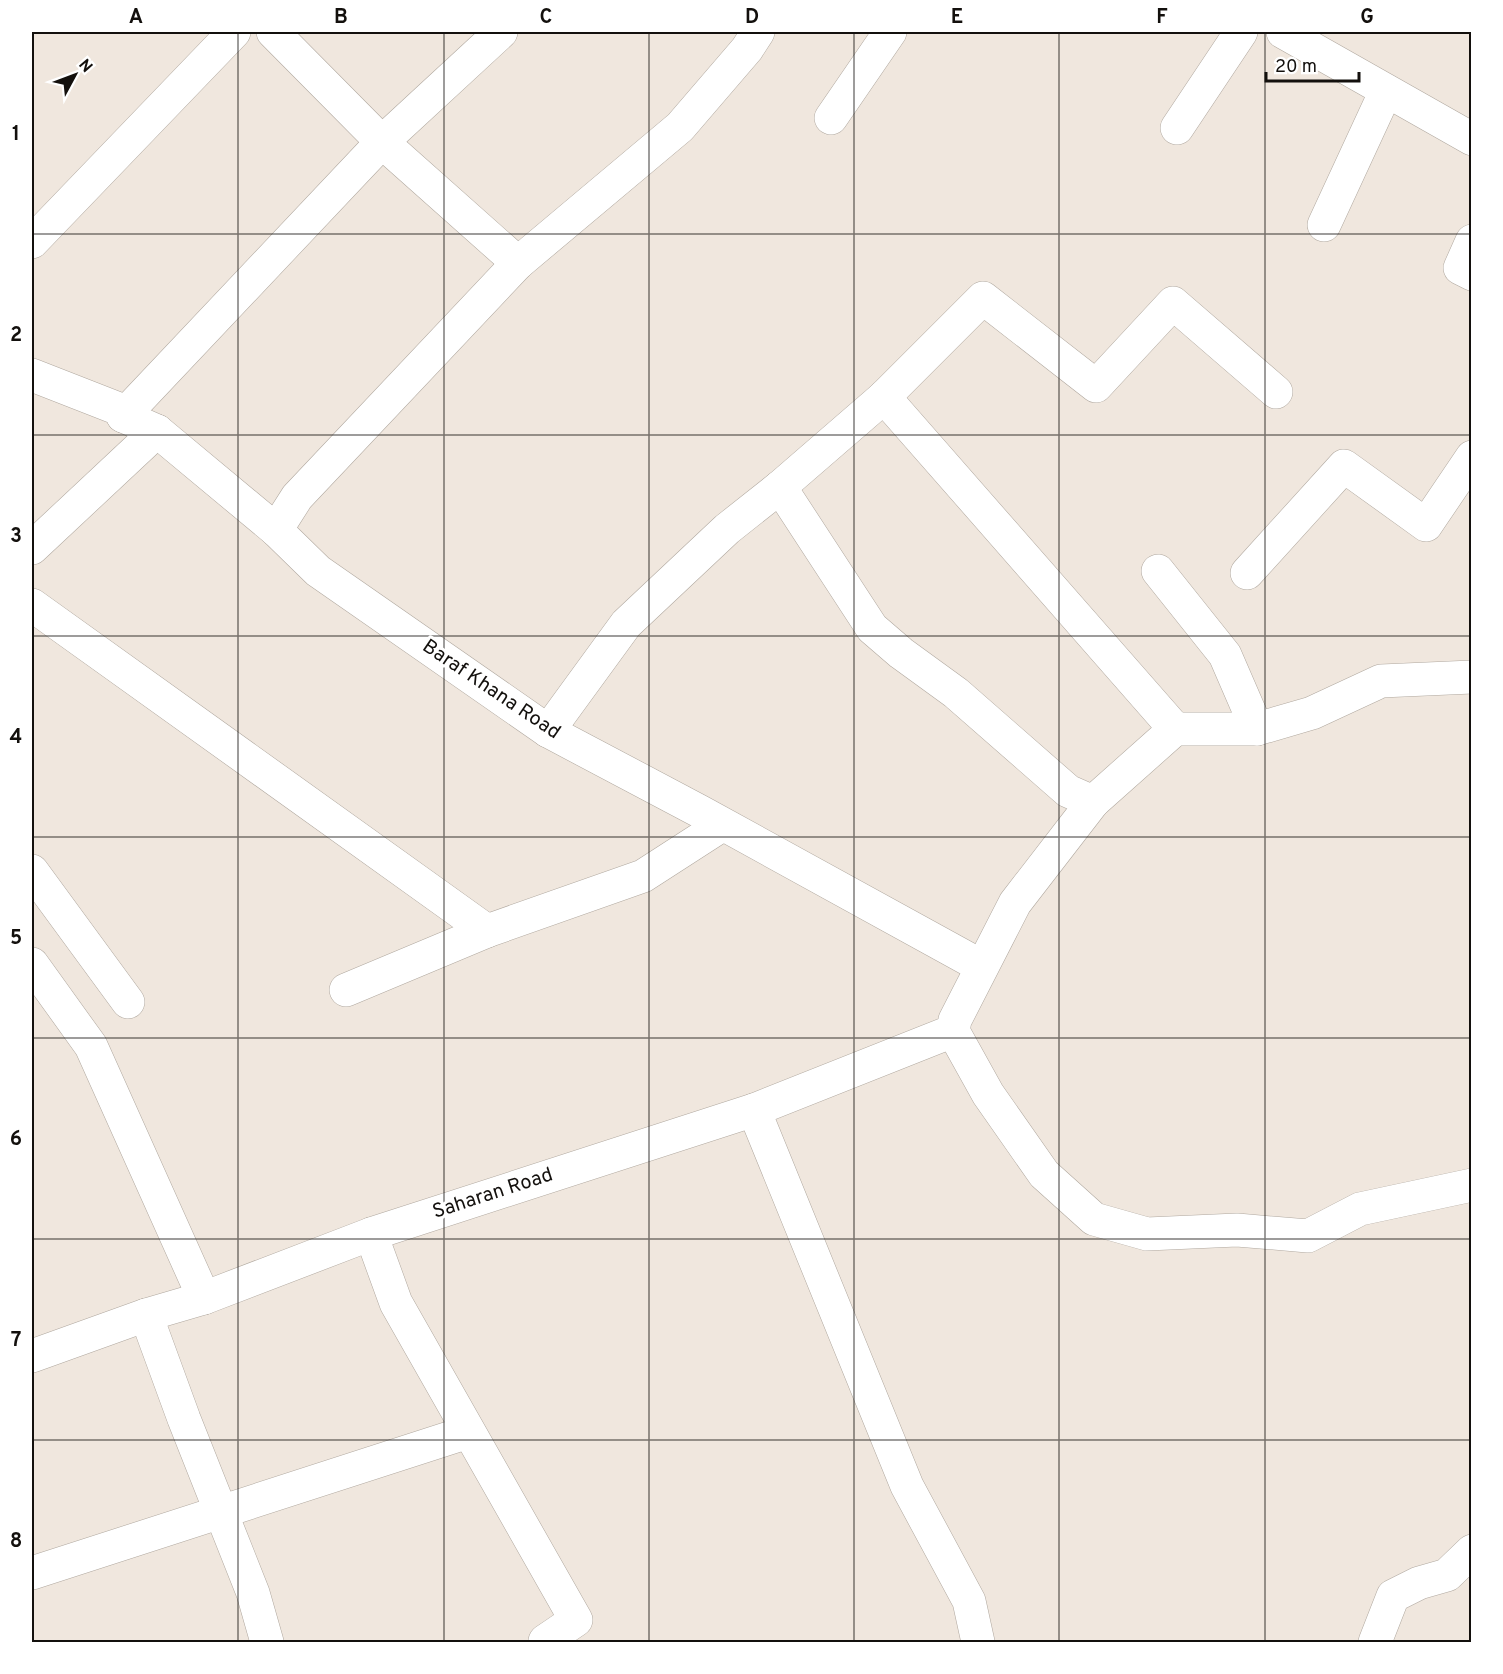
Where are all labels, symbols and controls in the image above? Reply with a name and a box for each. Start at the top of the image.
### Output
text: A [129,5,143,31]
text: B [334,5,348,31]
text: C [540,5,552,31]
text: D [745,5,759,31]
text: E [951,5,963,31]
text: F [1156,5,1168,31]
text: G [1360,5,1374,31]
north arrow [45,45,105,105]
scale bar [1266,45,1359,83]
text: N [73,56,96,77]
text: 20 m [1275,56,1317,79]
text: 1 [12,122,20,148]
text: 2 [10,323,22,349]
text: 3 [10,524,22,550]
street label: Baraf Khana Road [417,634,565,746]
text: 4 [10,725,22,751]
text: 5 [10,926,22,952]
text: 6 [10,1127,22,1153]
street label: Saharan Road [430,1162,556,1226]
text: 7 [11,1328,21,1354]
text: 8 [10,1529,22,1555]

